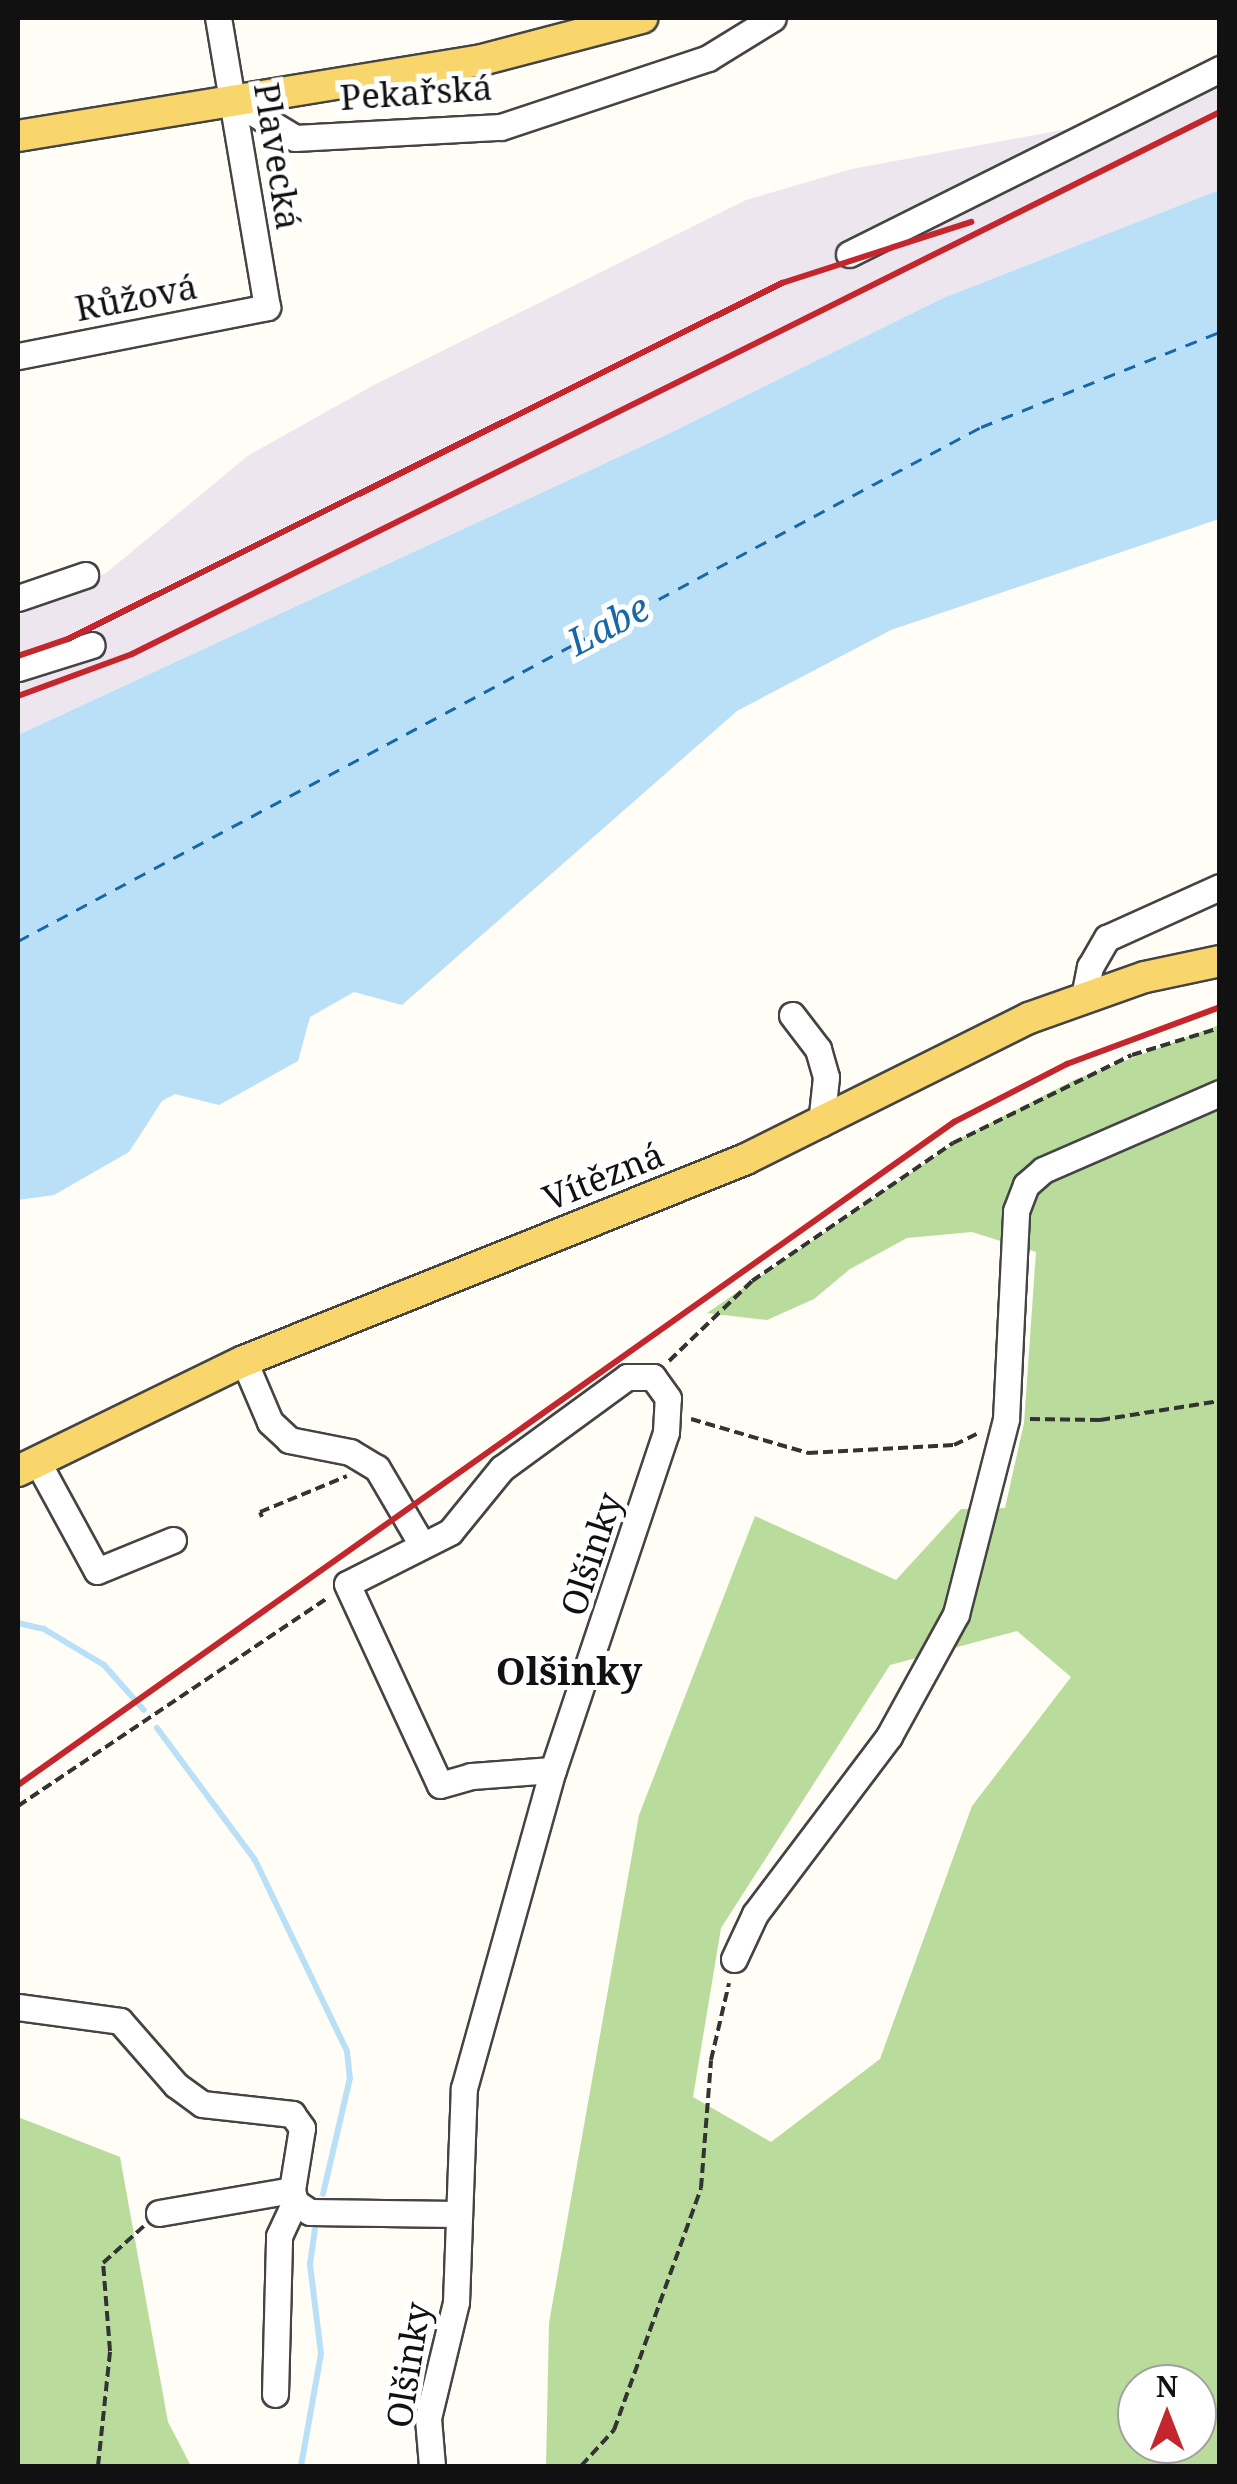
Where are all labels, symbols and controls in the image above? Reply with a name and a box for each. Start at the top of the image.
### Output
street label: Pekařská [338,66,494,118]
street label: Plavecká [246,80,310,232]
street label: Růžová [72,265,200,329]
water label: Labe [559,584,657,664]
street label: Vítězná [537,1133,669,1219]
street label: Olšinky [551,1487,631,1621]
district label: Olšinky [496,1648,642,1694]
street label: Olšinky [377,2299,439,2431]
north arrow [1117,2364,1217,2464]
text: N [1156,2367,1178,2405]

